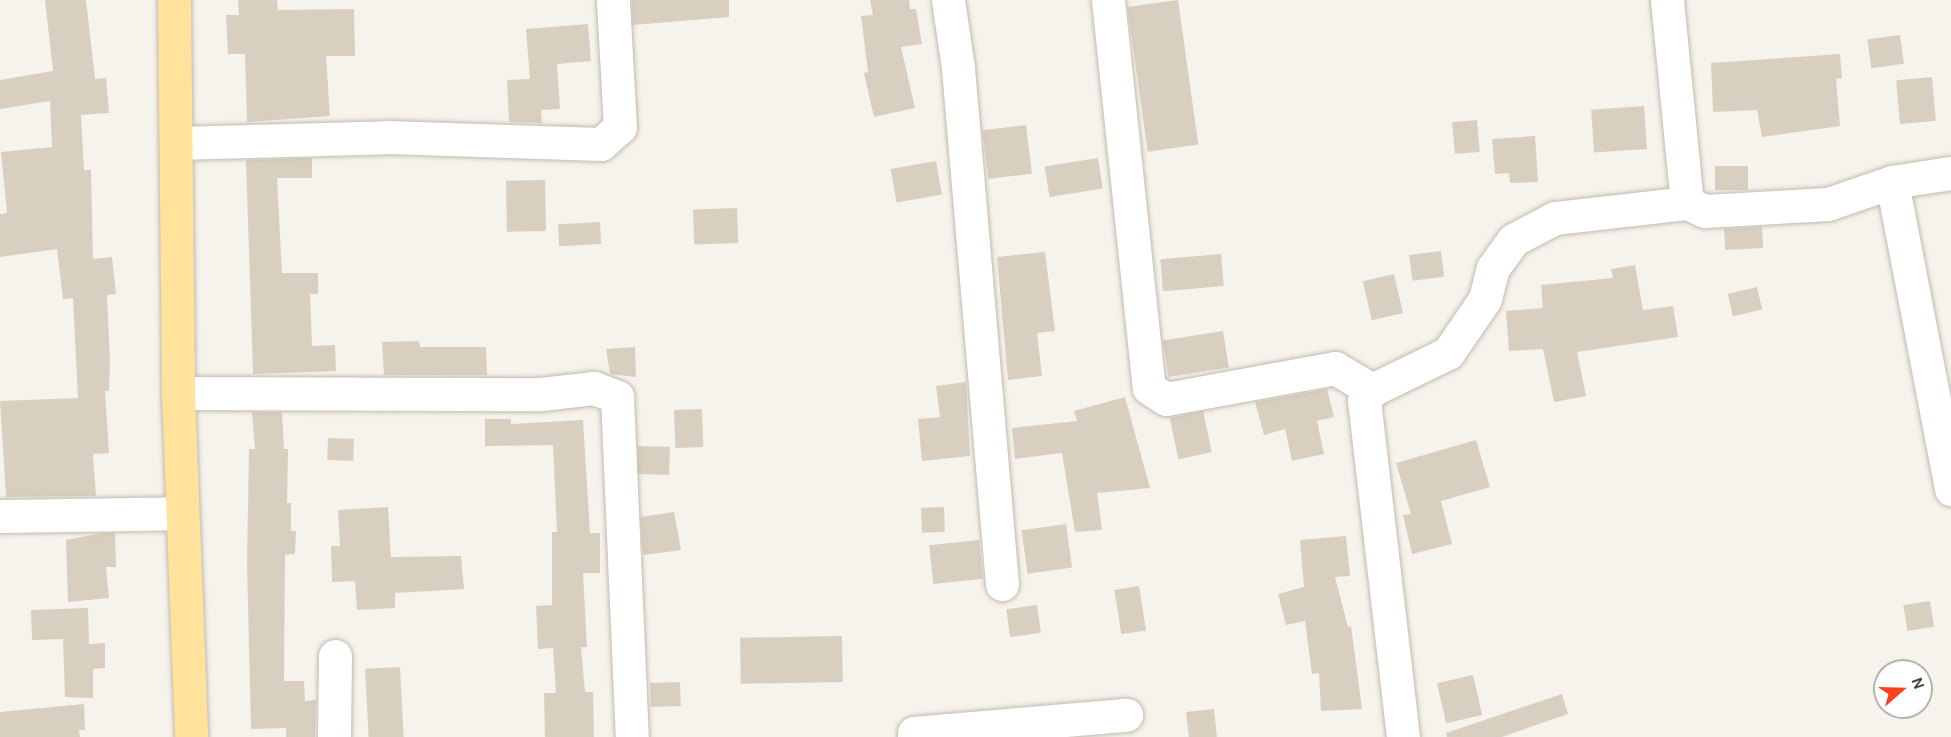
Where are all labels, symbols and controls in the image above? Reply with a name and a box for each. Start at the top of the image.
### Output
north arrow [1873,659,1933,719]
text: N [1908,675,1929,692]

